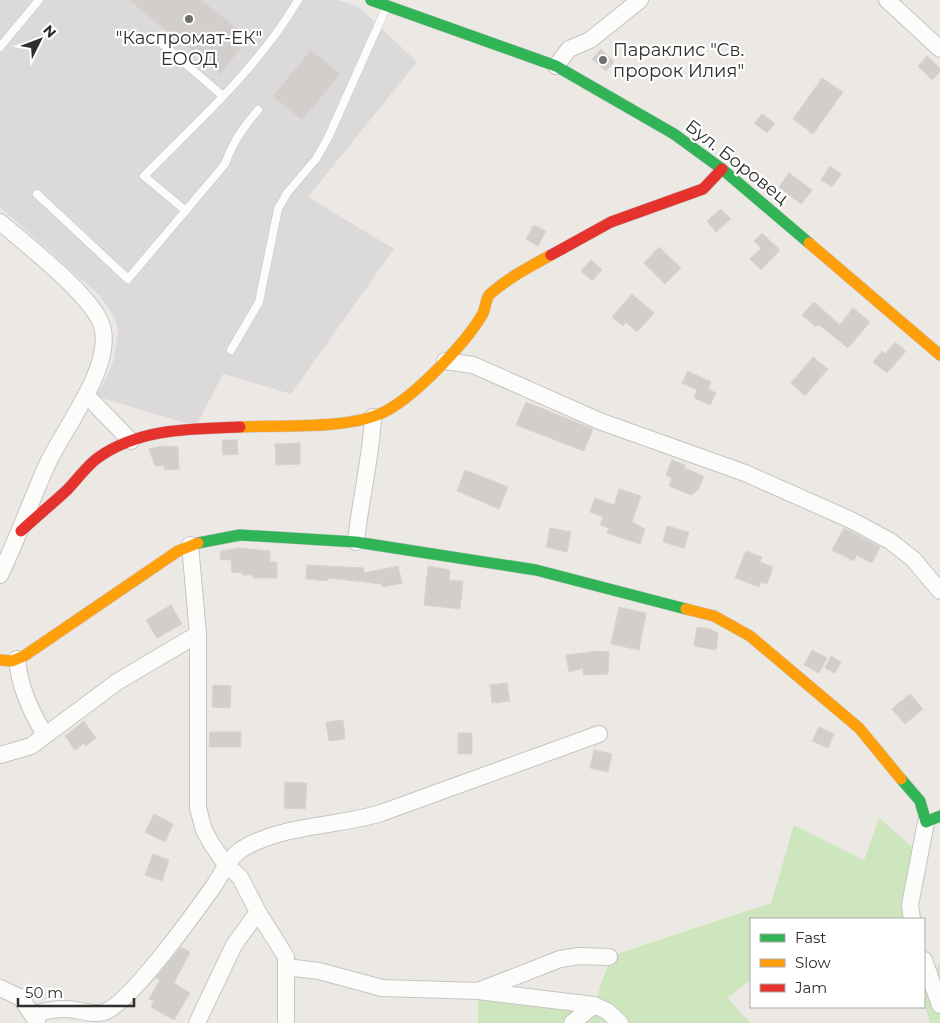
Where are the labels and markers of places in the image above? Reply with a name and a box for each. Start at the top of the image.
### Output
marker: "Каспромат-ЕК" ЕООД [183,13,195,25]
place label: "Каспромат-ЕК" ЕООД [116,27,262,70]
place label: Параклис "Св. пророк Илия" [613,39,744,82]
marker: Параклис "Св. пророк Илия" [597,54,609,66]

